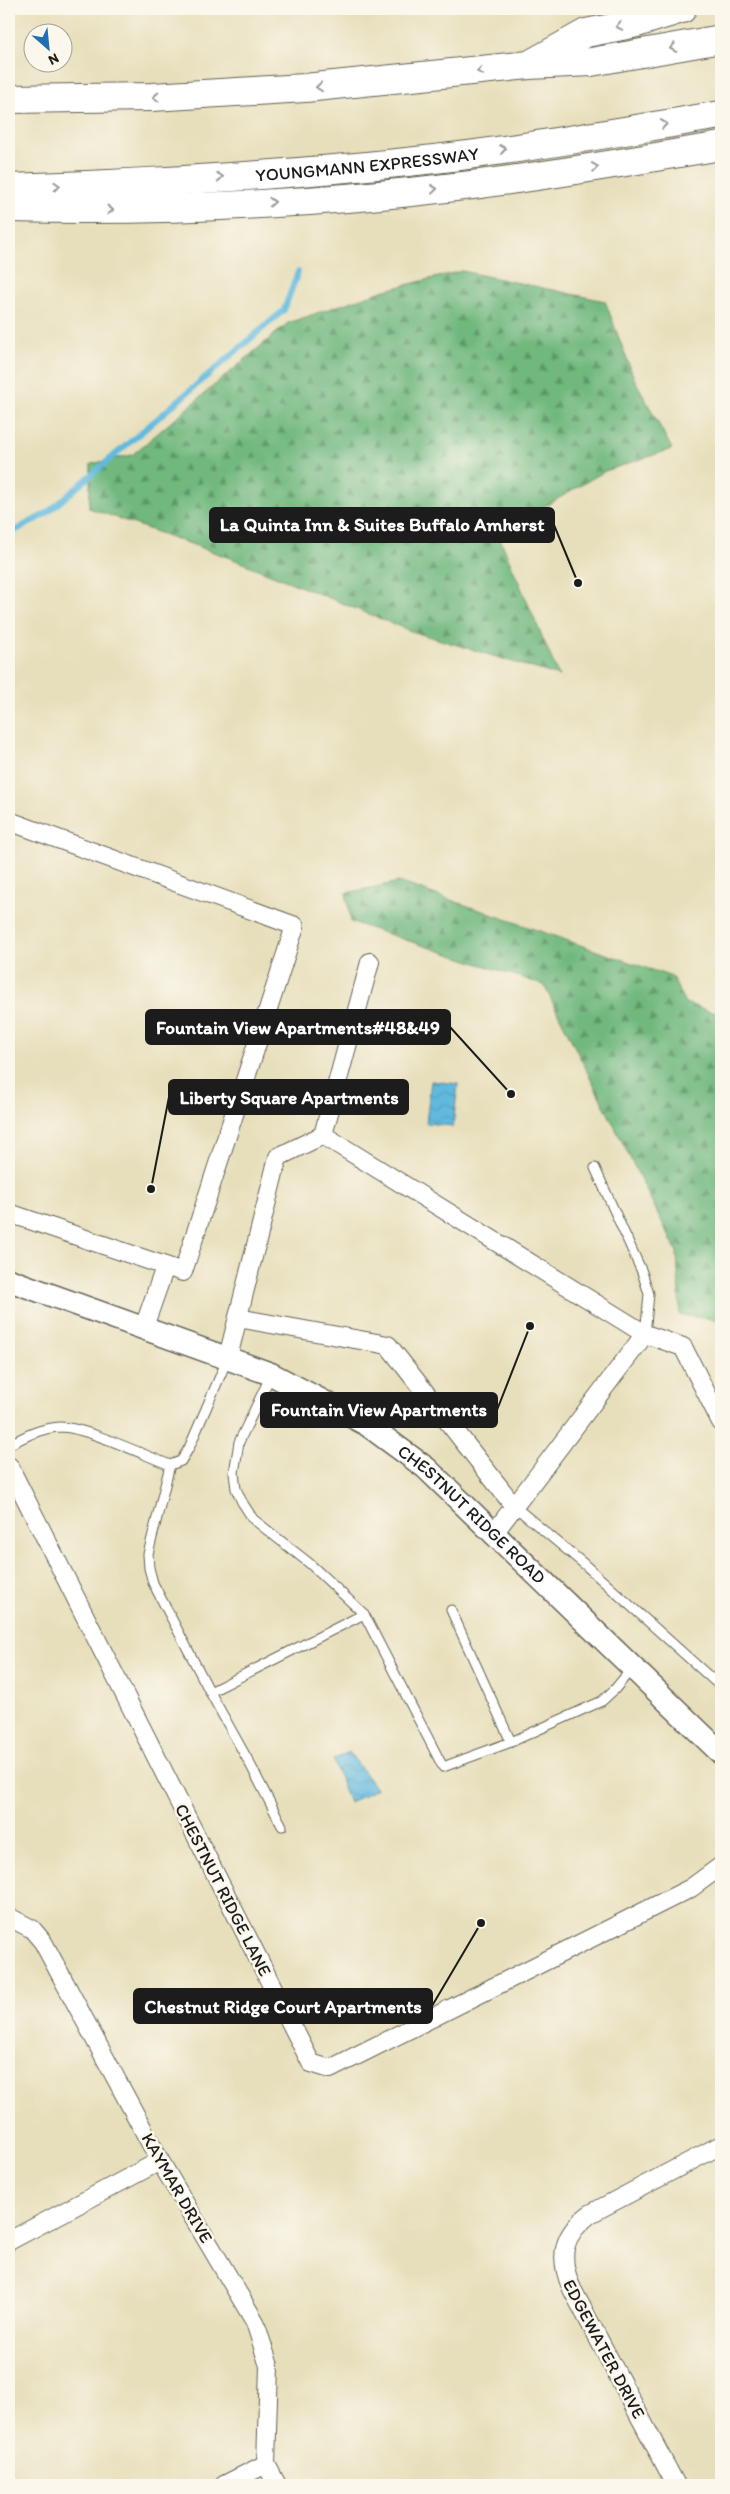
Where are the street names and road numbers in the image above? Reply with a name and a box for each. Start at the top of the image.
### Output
street label: YOUNGMANN EXPRESSWAY [255,143,481,186]
street label: CHESTNUT RIDGE ROAD [393,1440,550,1589]
street label: CHESTNUT RIDGE LANE [170,1800,276,1980]
street label: KAYMAR DRIVE [137,2129,217,2247]
street label: EDGEWATER DRIVE [558,2276,650,2422]

